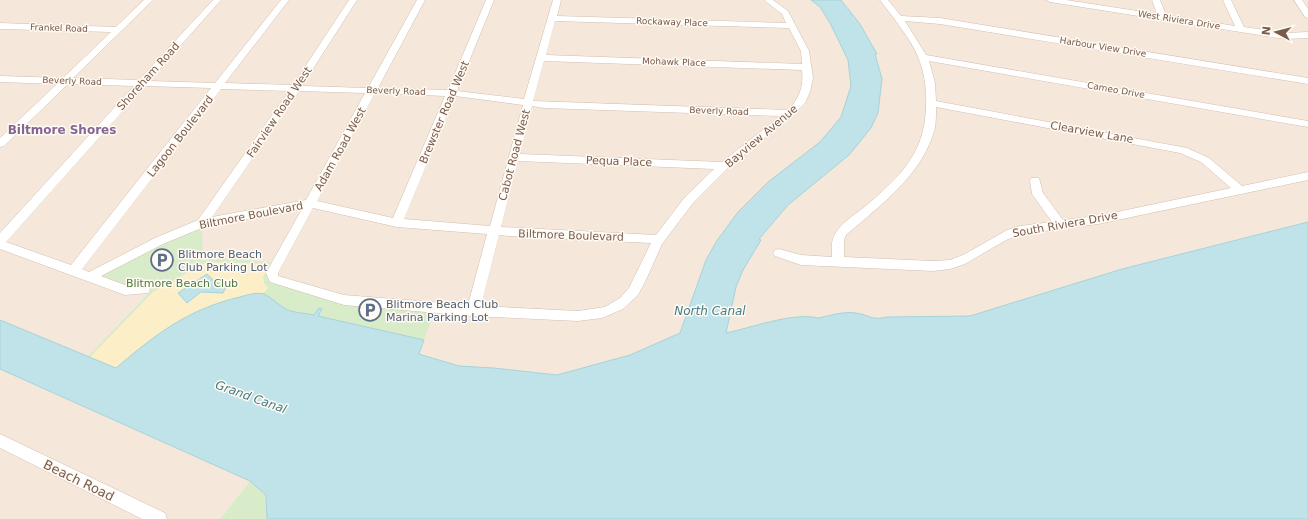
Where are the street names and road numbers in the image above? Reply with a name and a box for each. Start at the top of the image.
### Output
street label: West Riviera Drive [1137,9,1221,32]
street label: Rockaway Place [636,16,709,28]
street label: Frankel Road [30,22,88,34]
street label: Harbour View Drive [1059,35,1148,59]
street label: Shoreham Road [114,40,182,113]
street label: Mohawk Place [642,56,707,68]
street label: Brewster Road West [417,58,472,166]
street label: Fairview Road West [244,64,315,160]
street label: Beverly Road [42,75,102,87]
street label: Cameo Drive [1086,80,1146,100]
street label: Beverly Road [366,85,426,97]
street label: Lagoon Boulevard [145,93,216,179]
street label: Bayview Avenue [722,102,800,170]
street label: Adam Road West [312,105,369,193]
street label: Beverly Road [689,105,749,117]
street label: Cabot Road West [496,107,533,202]
street label: Clearview Lane [1049,119,1135,146]
street label: Pequa Place [586,154,653,169]
street label: Biltmore Boulevard [198,199,304,232]
street label: South Riviera Drive [1011,209,1119,240]
street label: Biltmore Boulevard [518,227,624,244]
street label: Beach Road [41,457,117,504]

